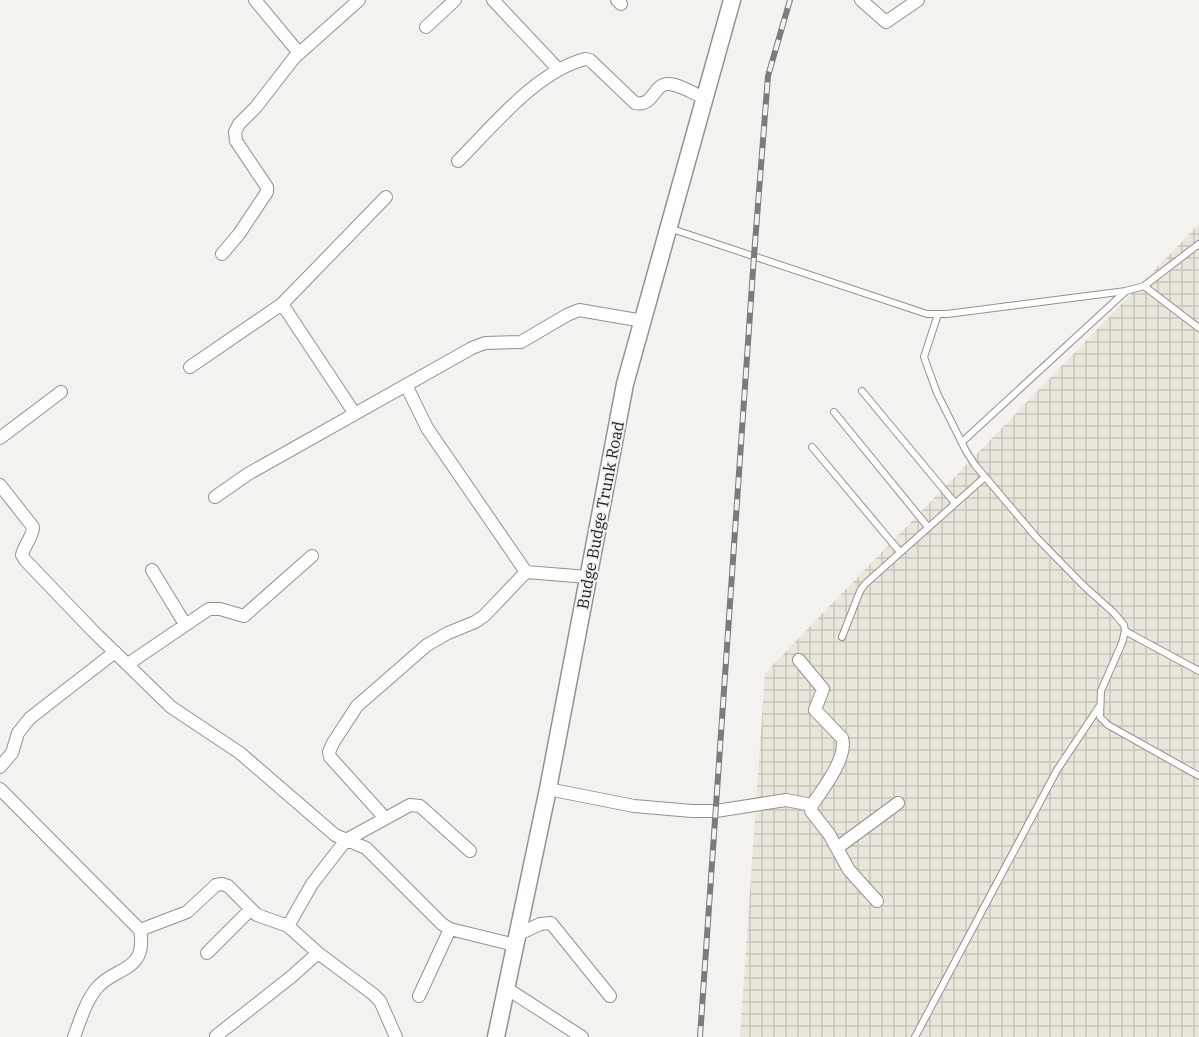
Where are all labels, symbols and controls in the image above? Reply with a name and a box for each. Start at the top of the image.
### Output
street label: Budge Budge Trunk Road [572,419,628,611]

